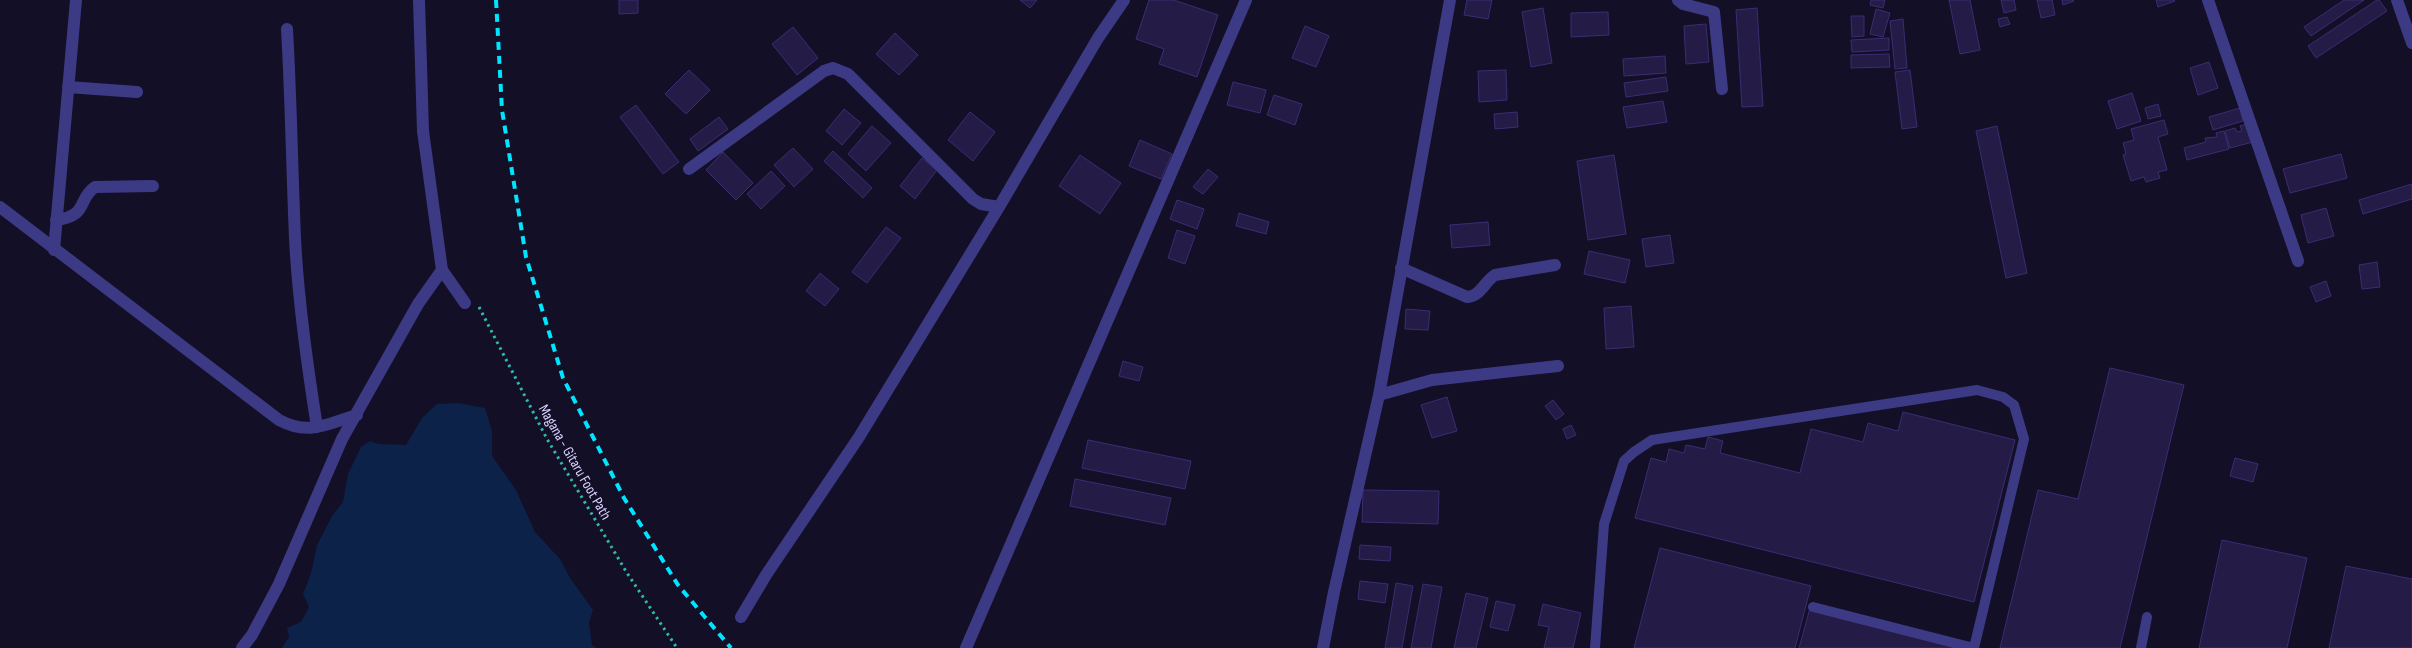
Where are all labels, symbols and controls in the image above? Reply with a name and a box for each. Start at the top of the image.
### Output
street label: Magana - Gitaru Foot Path [534,401,615,523]

